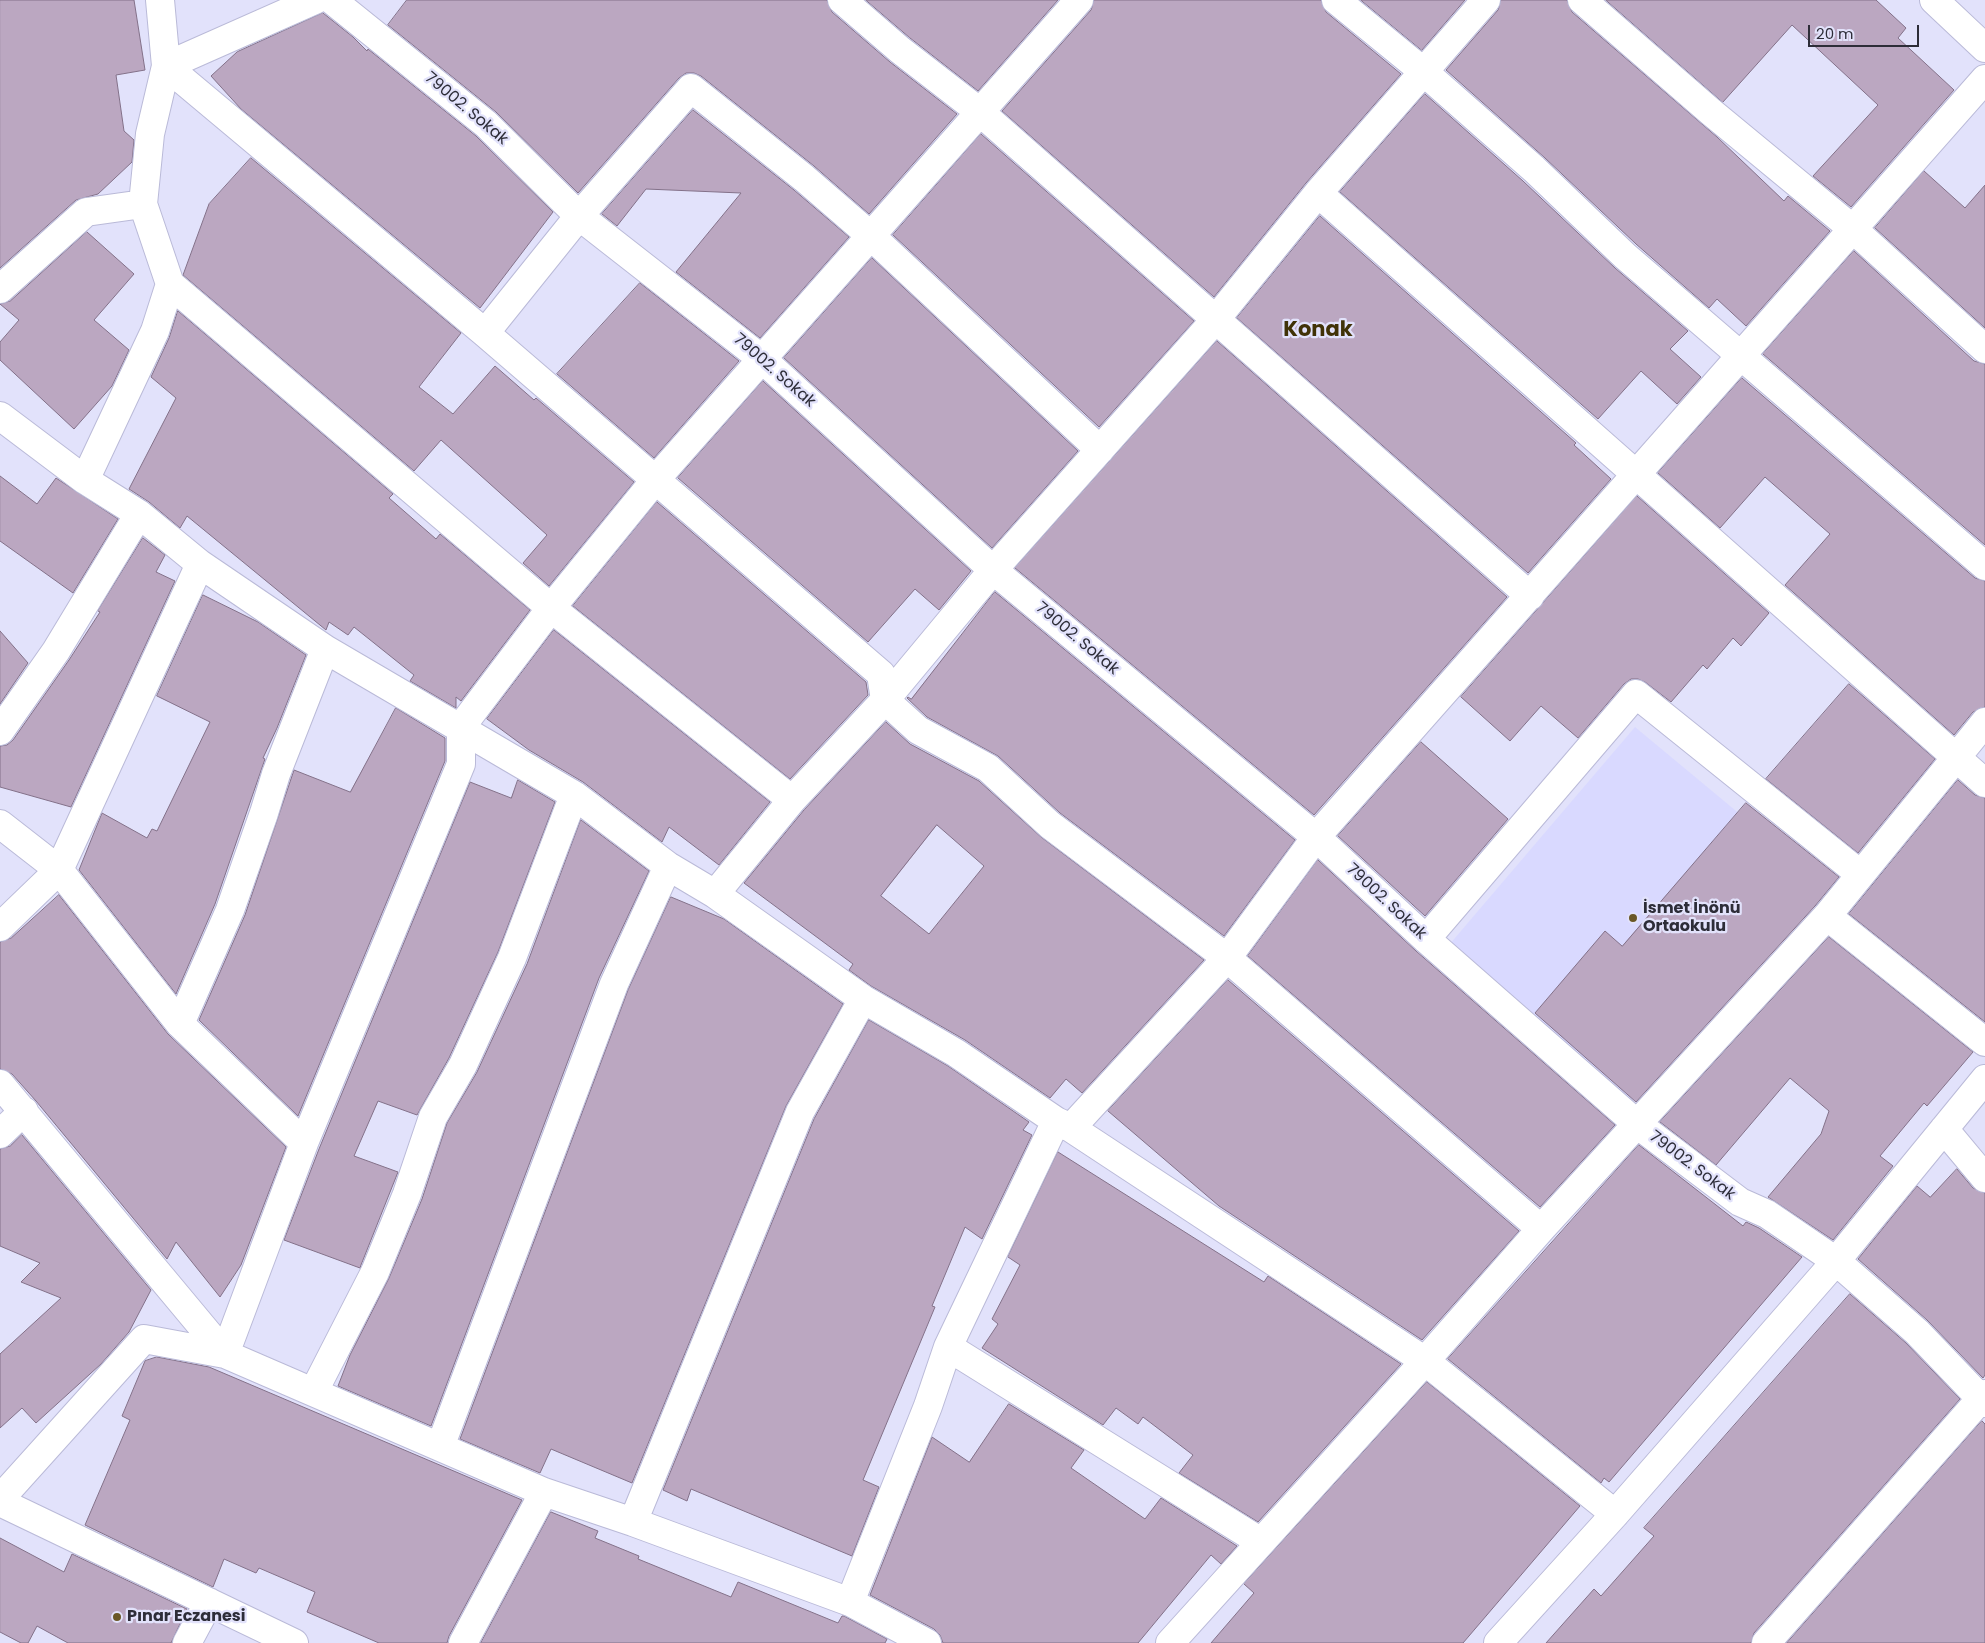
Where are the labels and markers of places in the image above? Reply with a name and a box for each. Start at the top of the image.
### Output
place label: İsmet İnönü Ortaokulu [1643,899,1741,937]
marker: İsmet İnönü Ortaokulu [1627,912,1639,924]
place label: Pınar Eczanesi [127,1607,245,1627]
marker: Pınar Eczanesi [111,1611,123,1623]

